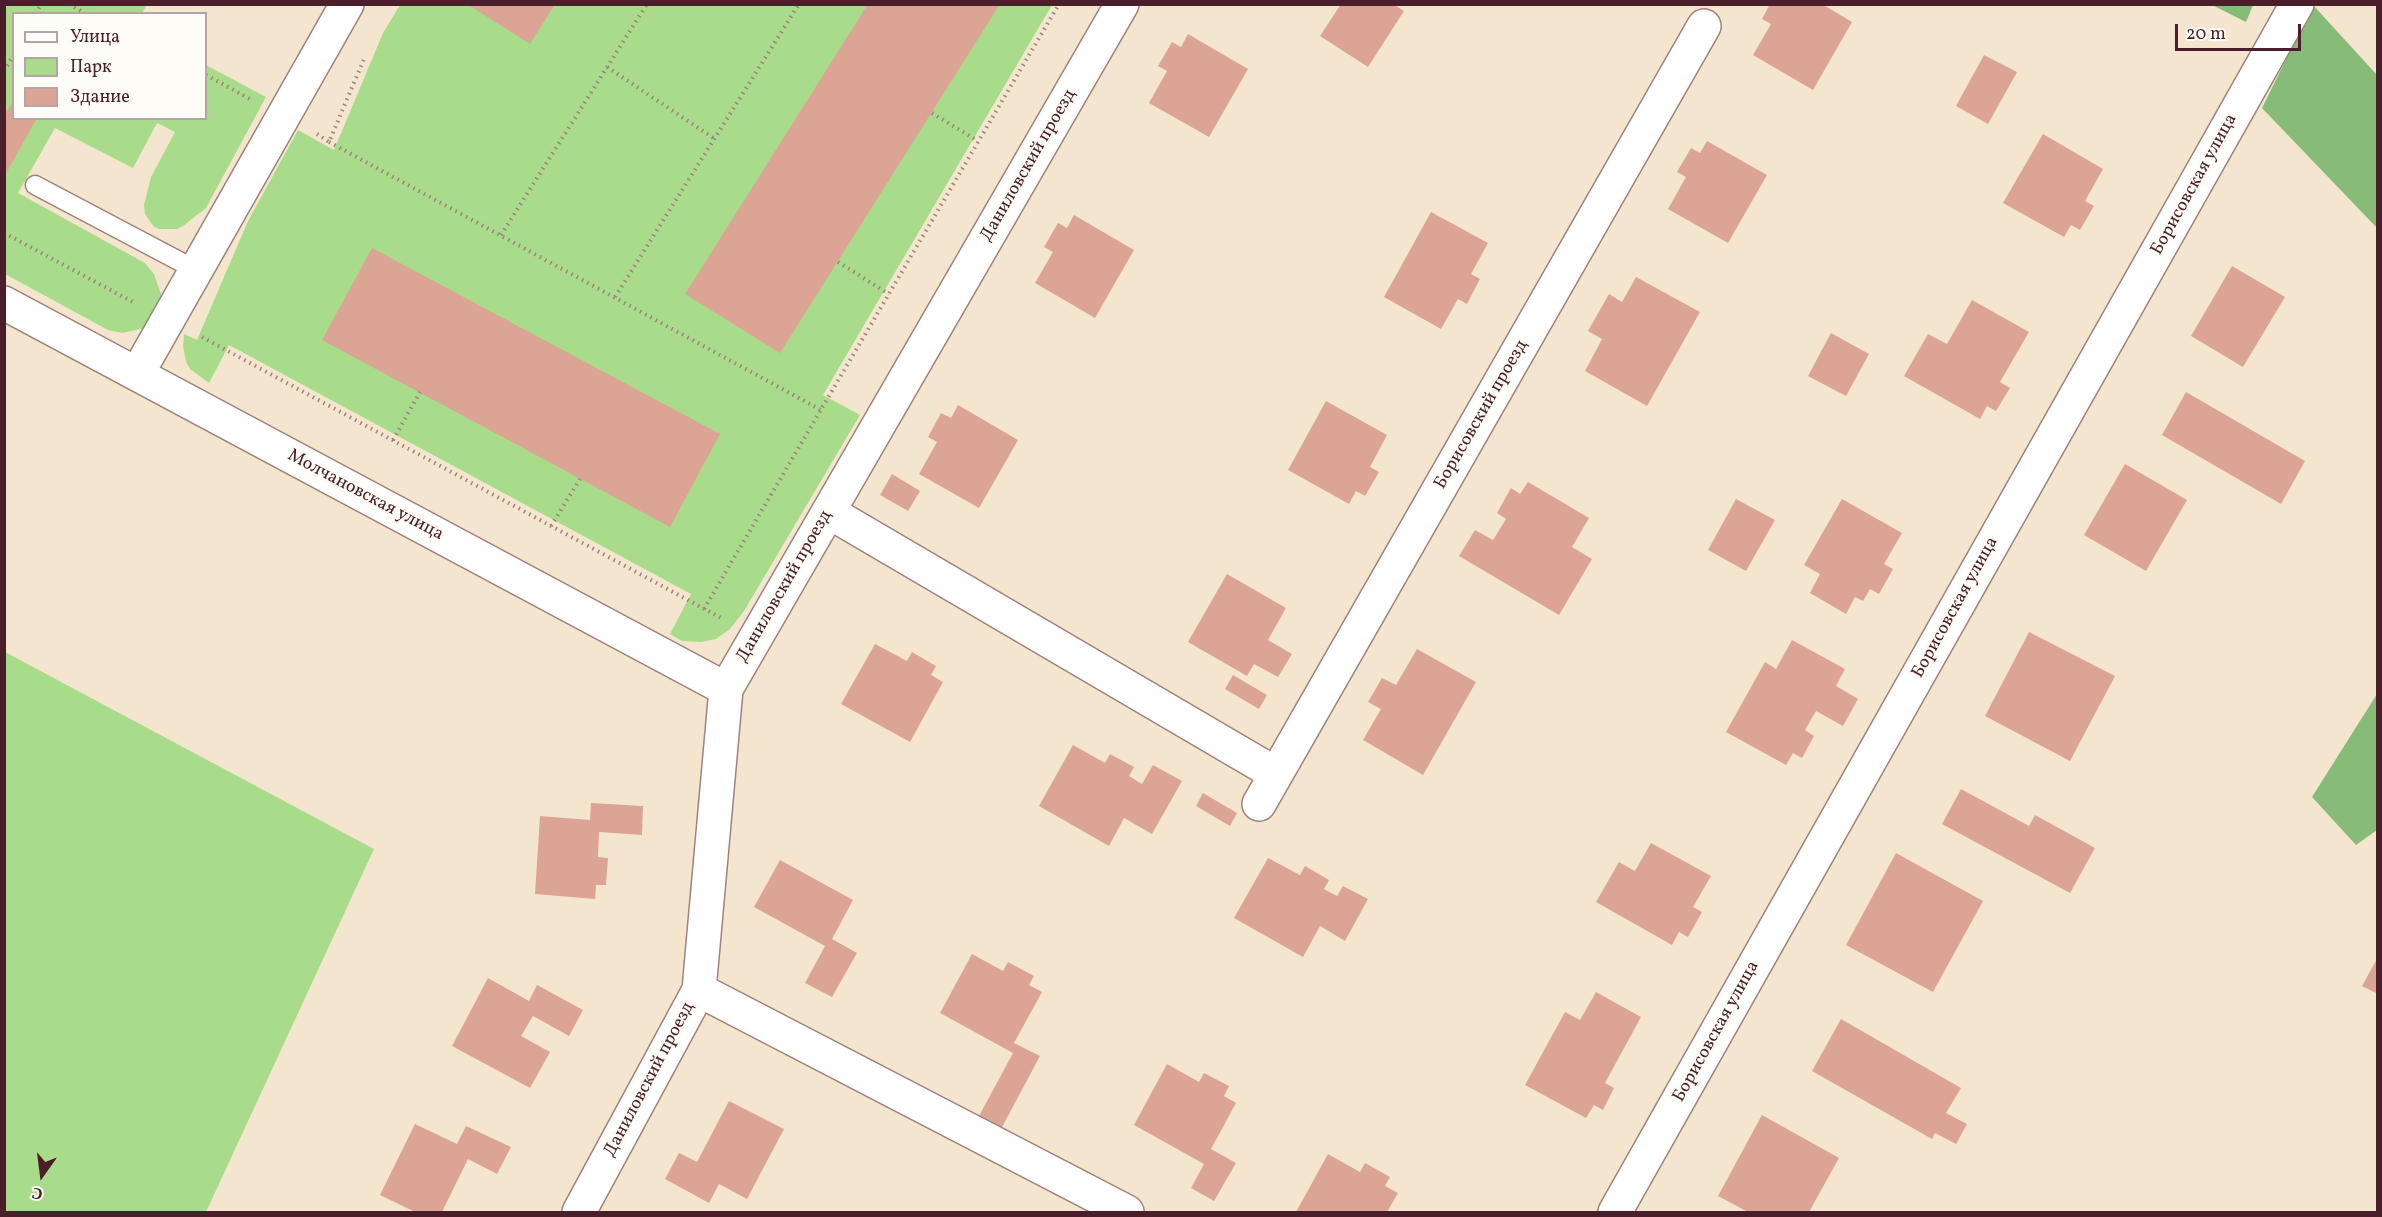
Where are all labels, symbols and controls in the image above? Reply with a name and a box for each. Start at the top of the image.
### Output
legend [12,12,207,120]
scale bar [2178,12,2304,50]
text: 20 m [2186,22,2226,47]
text: Улица [70,25,120,50]
text: Парк [70,55,112,80]
text: Здание [70,85,130,110]
street label: Даниловский проезд [977,86,1081,246]
street label: Борисовская улица [2147,111,2243,259]
street label: Борисовский проезд [1430,337,1534,493]
street label: Молчановская улица [283,446,447,546]
street label: Даниловский проезд [733,507,837,667]
street label: Борисовская улица [1908,534,2004,682]
street label: Борисовская улица [1669,958,1765,1106]
street label: Даниловский проезд [600,999,700,1161]
north arrow [12,1145,72,1205]
text: С [30,1181,45,1204]

